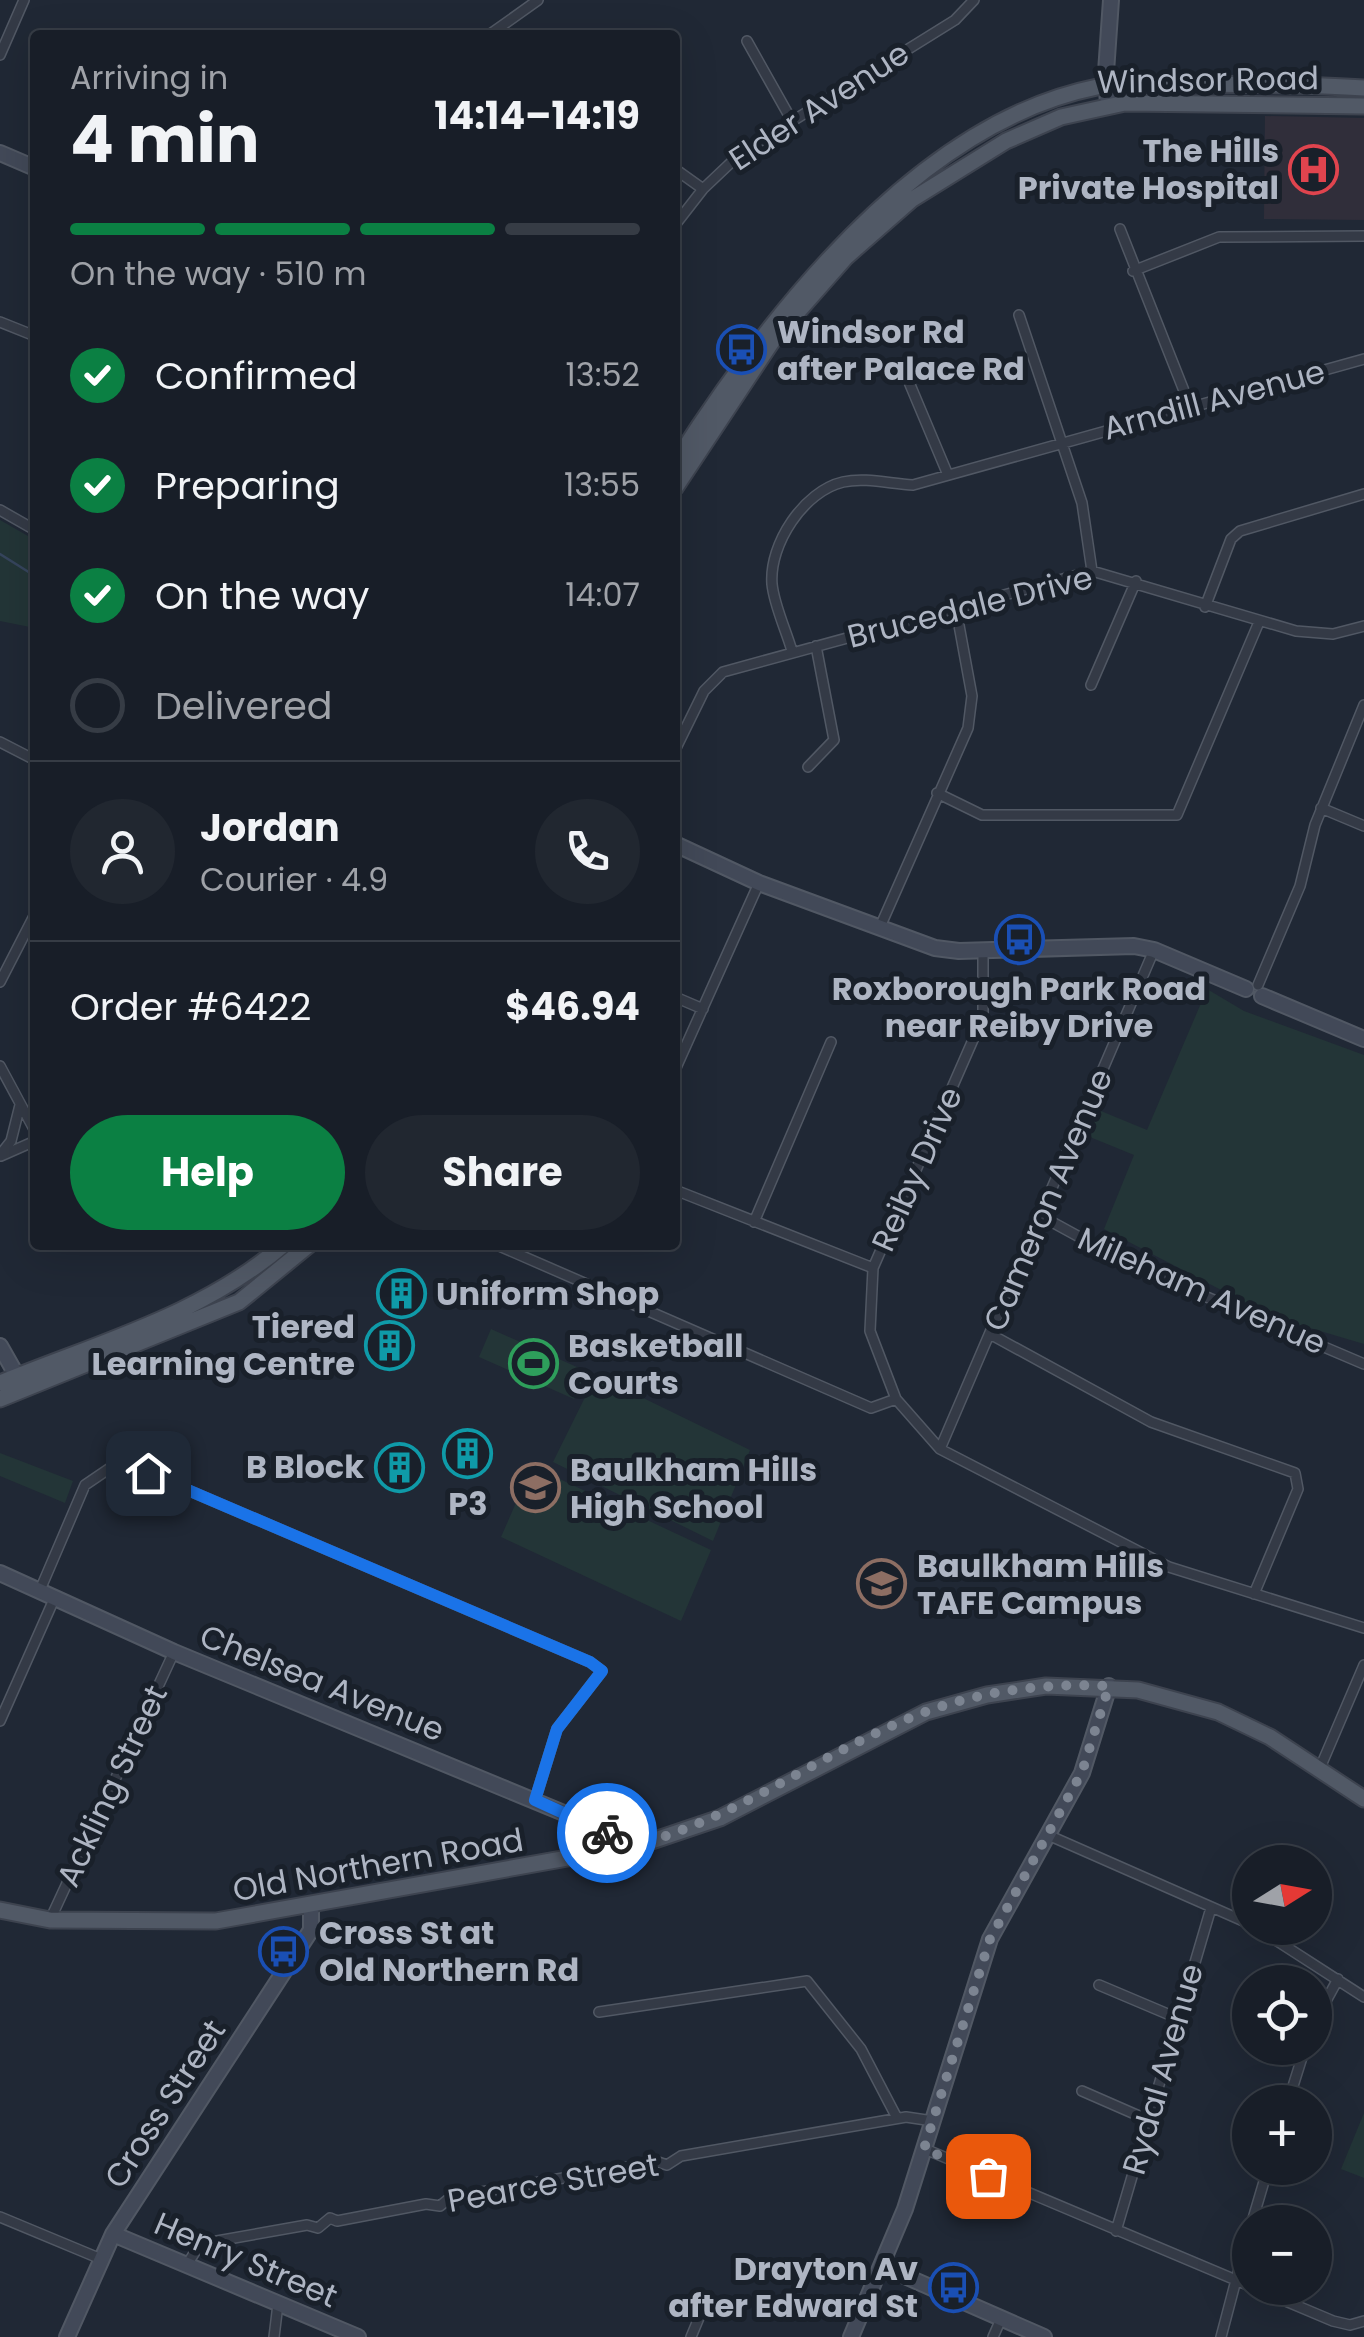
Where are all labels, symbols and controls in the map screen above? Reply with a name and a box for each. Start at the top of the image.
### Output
street label: Elder Avenue [720,31,918,181]
text: Arriving in [70,55,228,100]
street label: Windsor Road [1097,55,1319,104]
text: 14:14–14:19 [434,89,640,142]
text: 4 min [70,94,260,185]
place label: The Hills Private Hospital [1018,128,1279,210]
hospital icon: The Hills Private Hospital [1288,143,1340,195]
text: On the way · 510 m [70,251,366,296]
place label: Windsor Rd after Palace Rd [777,309,1025,391]
bus stop icon: Windsor Rd after Palace Rd [716,324,768,376]
icon: check [70,348,125,403]
street label: Arndill Avenue [1098,348,1330,451]
text: Confirmed [155,349,357,402]
text: 13:52 [566,352,640,397]
icon: check [70,458,125,513]
text: Preparing [155,459,340,512]
text: 13:55 [564,462,640,507]
street label: Brucedale Drive [843,554,1097,659]
icon: check [70,568,125,623]
text: On the way [155,569,369,622]
text: 14:07 [565,572,640,617]
text: Delivered [155,679,332,732]
button: person [70,799,175,904]
button: phone [535,799,640,904]
text: Jordan [200,801,340,854]
text: Courier · 4.9 [200,857,388,902]
bus stop icon: Roxborough Park Road near Reiby Drive [993,913,1045,965]
place label: Roxborough Park Road near Reiby Drive [832,966,1206,1048]
text: Order #6422 [70,980,311,1033]
text: $46.94 [505,980,640,1033]
street label: Cameron Avenue [972,1062,1123,1338]
street label: Reiby Drive [860,1079,973,1258]
button: Help [70,1115,345,1230]
button: Share [365,1115,640,1230]
street label: Mileham Avenue [1071,1216,1333,1365]
building icon: Uniform Shop [375,1268,427,1320]
place label: Uniform Shop [436,1271,659,1316]
place label: Tiered Learning Centre [91,1304,355,1386]
building icon: Tiered Learning Centre [364,1319,416,1371]
place label: Basketball Courts [568,1323,744,1405]
sports icon: Basketball Courts [507,1338,559,1390]
building icon: P3 [442,1428,494,1480]
pin [106,1431,191,1516]
building icon: B Block [373,1441,425,1493]
place label: B Block [246,1444,364,1489]
icon: home [121,1446,176,1501]
place label: Baulkham Hills High School [570,1447,817,1529]
school or university icon: Baulkham Hills High School [509,1462,561,1514]
place label: P3 [448,1481,488,1526]
place label: Baulkham Hills TAFE Campus [917,1543,1164,1625]
school or university icon: Baulkham Hills TAFE Campus [856,1558,908,1610]
street label: Chelsea Avenue [193,1613,451,1752]
street label: Ackling Street [45,1678,178,1894]
courier [557,1783,657,1883]
icon: bike [580,1806,635,1861]
street label: Old Northern Road [229,1817,527,1912]
north arrow [1232,1845,1332,1945]
map controls [1232,1845,1332,2305]
place label: Cross St at Old Northern Rd [319,1910,579,1992]
bus stop icon: Cross St at Old Northern Rd [258,1925,310,1977]
street label: Rydal Avenue [1111,1958,1214,2180]
button: locate [1232,1965,1332,2065]
street label: Cross Street [93,2011,236,2197]
button: + [1232,2085,1332,2185]
pin [946,2134,1031,2219]
street label: Pearce Street [444,2142,662,2223]
icon: bag [961,2149,1016,2204]
street label: Henry Street [148,2201,345,2318]
button: − [1232,2205,1332,2305]
place label: Drayton Av after Edward St [668,2246,918,2328]
bus stop icon: Drayton Av after Edward St [927,2261,979,2313]

